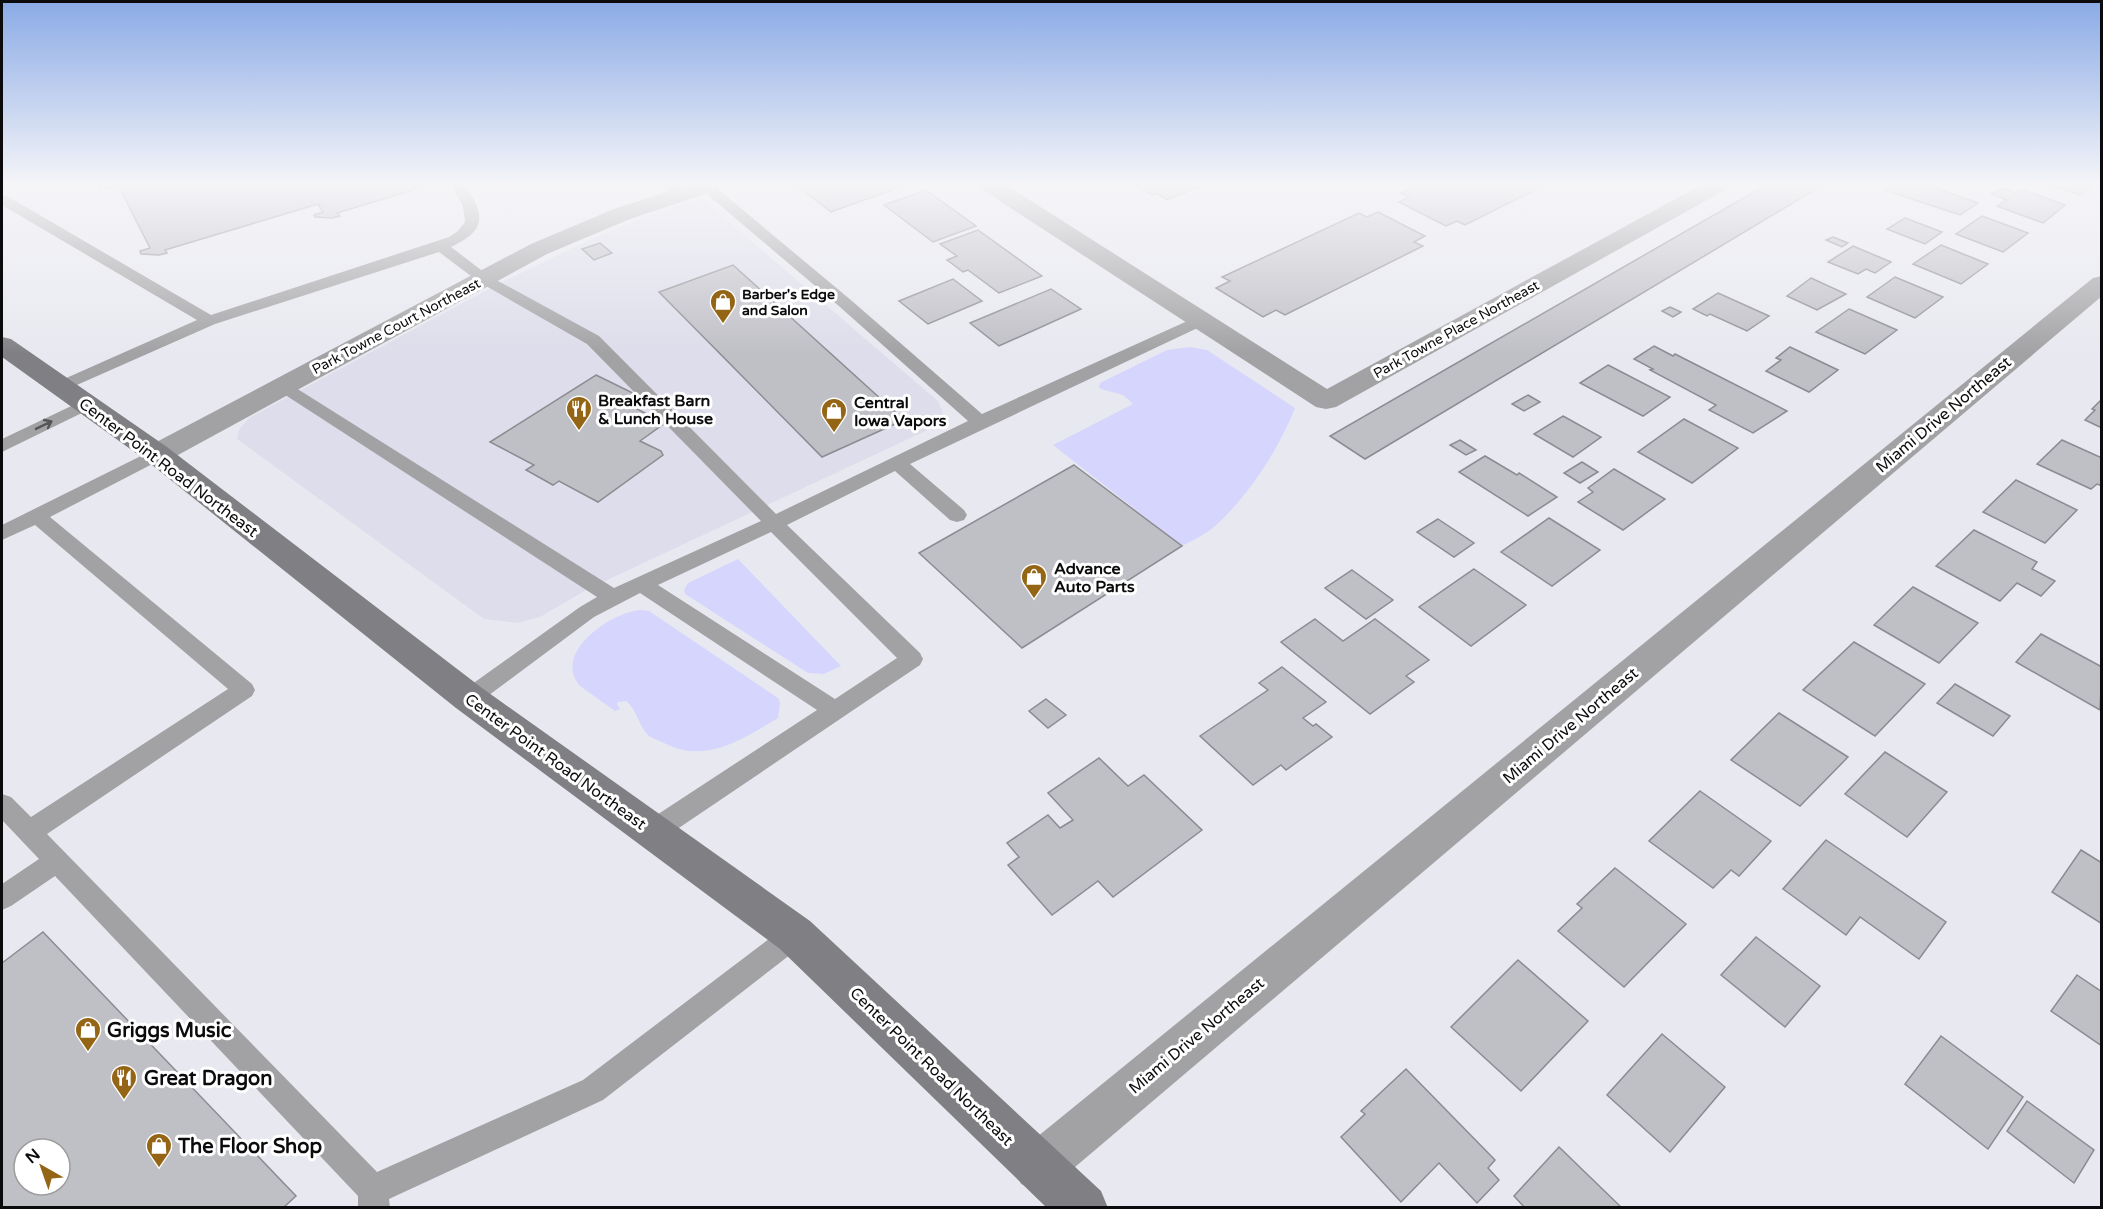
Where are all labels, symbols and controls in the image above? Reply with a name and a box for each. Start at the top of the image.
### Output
street label: Park Towne Court Northeast [309,274,484,378]
street label: Park Towne Place Northeast [1370,276,1543,382]
place label: Barber's Edge and Salon [742,286,835,319]
shop icon: Barber's Edge and Salon [708,287,738,325]
street label: Miami Drive Northeast [1872,352,2015,477]
place label: Breakfast Barn & Lunch House [598,391,713,429]
place label: Central Iowa Vapors [854,393,947,431]
street label: Center Point Road Northeast [75,394,262,542]
restaurant icon: Breakfast Barn & Lunch House [564,394,594,432]
shop icon: Central Iowa Vapors [819,396,849,434]
one-way arrow [34,419,52,431]
place label: Advance Auto Parts [1054,559,1135,597]
shop icon: Advance Auto Parts [1019,562,1049,600]
street label: Miami Drive Northeast [1499,663,1642,788]
street label: Center Point Road Northeast [461,689,650,834]
street label: Miami Drive Northeast [1125,973,1268,1098]
street label: Center Point Road Northeast [845,983,1017,1150]
shop icon: Griggs Music [73,1015,103,1053]
place label: Griggs Music [107,1019,232,1043]
restaurant icon: Great Dragon [109,1063,139,1101]
place label: Great Dragon [144,1067,272,1091]
shop icon: The Floor Shop [144,1131,174,1169]
place label: The Floor Shop [177,1135,322,1159]
north arrow [12,1137,72,1197]
text: N [22,1144,44,1168]

